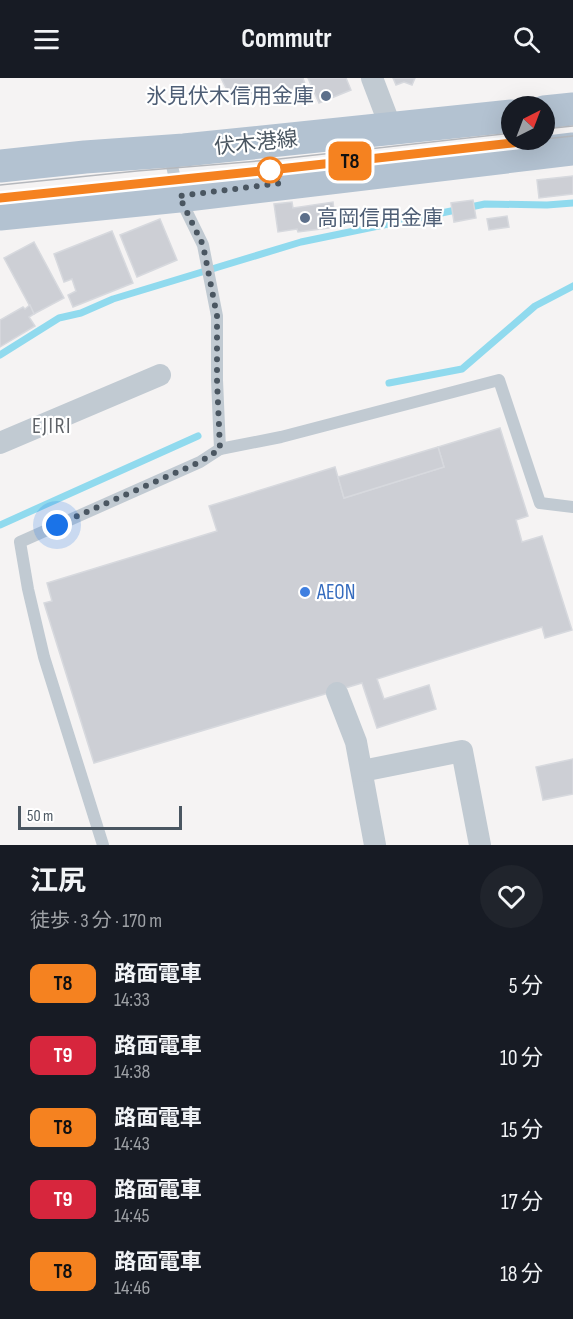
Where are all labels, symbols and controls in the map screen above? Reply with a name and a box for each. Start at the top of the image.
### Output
icon: menu [30,23,63,56]
text: Commutr [241,23,332,55]
icon: search [510,23,543,56]
place label: 氷見伏木信用金庫 [146,84,314,109]
marker: 氷見伏木信用金庫 [319,89,333,103]
north arrow [501,96,555,150]
map controls [501,96,555,150]
street label: 伏木港線 [213,126,299,160]
line badge: T8 [323,142,377,181]
text: T8 [340,149,360,174]
unlabelled marker [257,157,283,183]
place label: 高岡信用金庫 [317,206,443,231]
marker: 高岡信用金庫 [298,211,312,225]
district label: EJIRI [32,413,72,440]
your location [42,510,72,540]
place label: AEON [316,580,355,605]
marker: AEON [298,585,312,599]
scale bar [18,803,182,830]
text: 50 m [27,807,53,826]
text: 江尻 [30,865,86,898]
button: heart [480,865,543,928]
text: 徒歩 · 3 分 · 170 m [30,909,162,933]
text: 路面電車 [114,961,202,988]
text: T8 [53,971,73,996]
text: 5 分 [509,973,543,1000]
text: 14:33 [114,988,150,1012]
text: 路面電車 [114,1033,202,1060]
text: T9 [54,1043,72,1068]
text: 10 分 [500,1045,543,1072]
text: 14:38 [114,1060,150,1084]
text: 路面電車 [114,1105,202,1132]
text: T8 [53,1115,73,1140]
text: 15 分 [501,1117,543,1144]
text: 14:43 [114,1132,150,1156]
text: 路面電車 [114,1177,202,1204]
text: T9 [54,1187,72,1212]
text: 17 分 [501,1189,543,1216]
text: 14:45 [114,1204,150,1228]
text: 路面電車 [114,1249,202,1276]
text: T8 [53,1259,73,1284]
text: 18 分 [500,1261,543,1288]
text: 14:46 [114,1276,150,1300]

